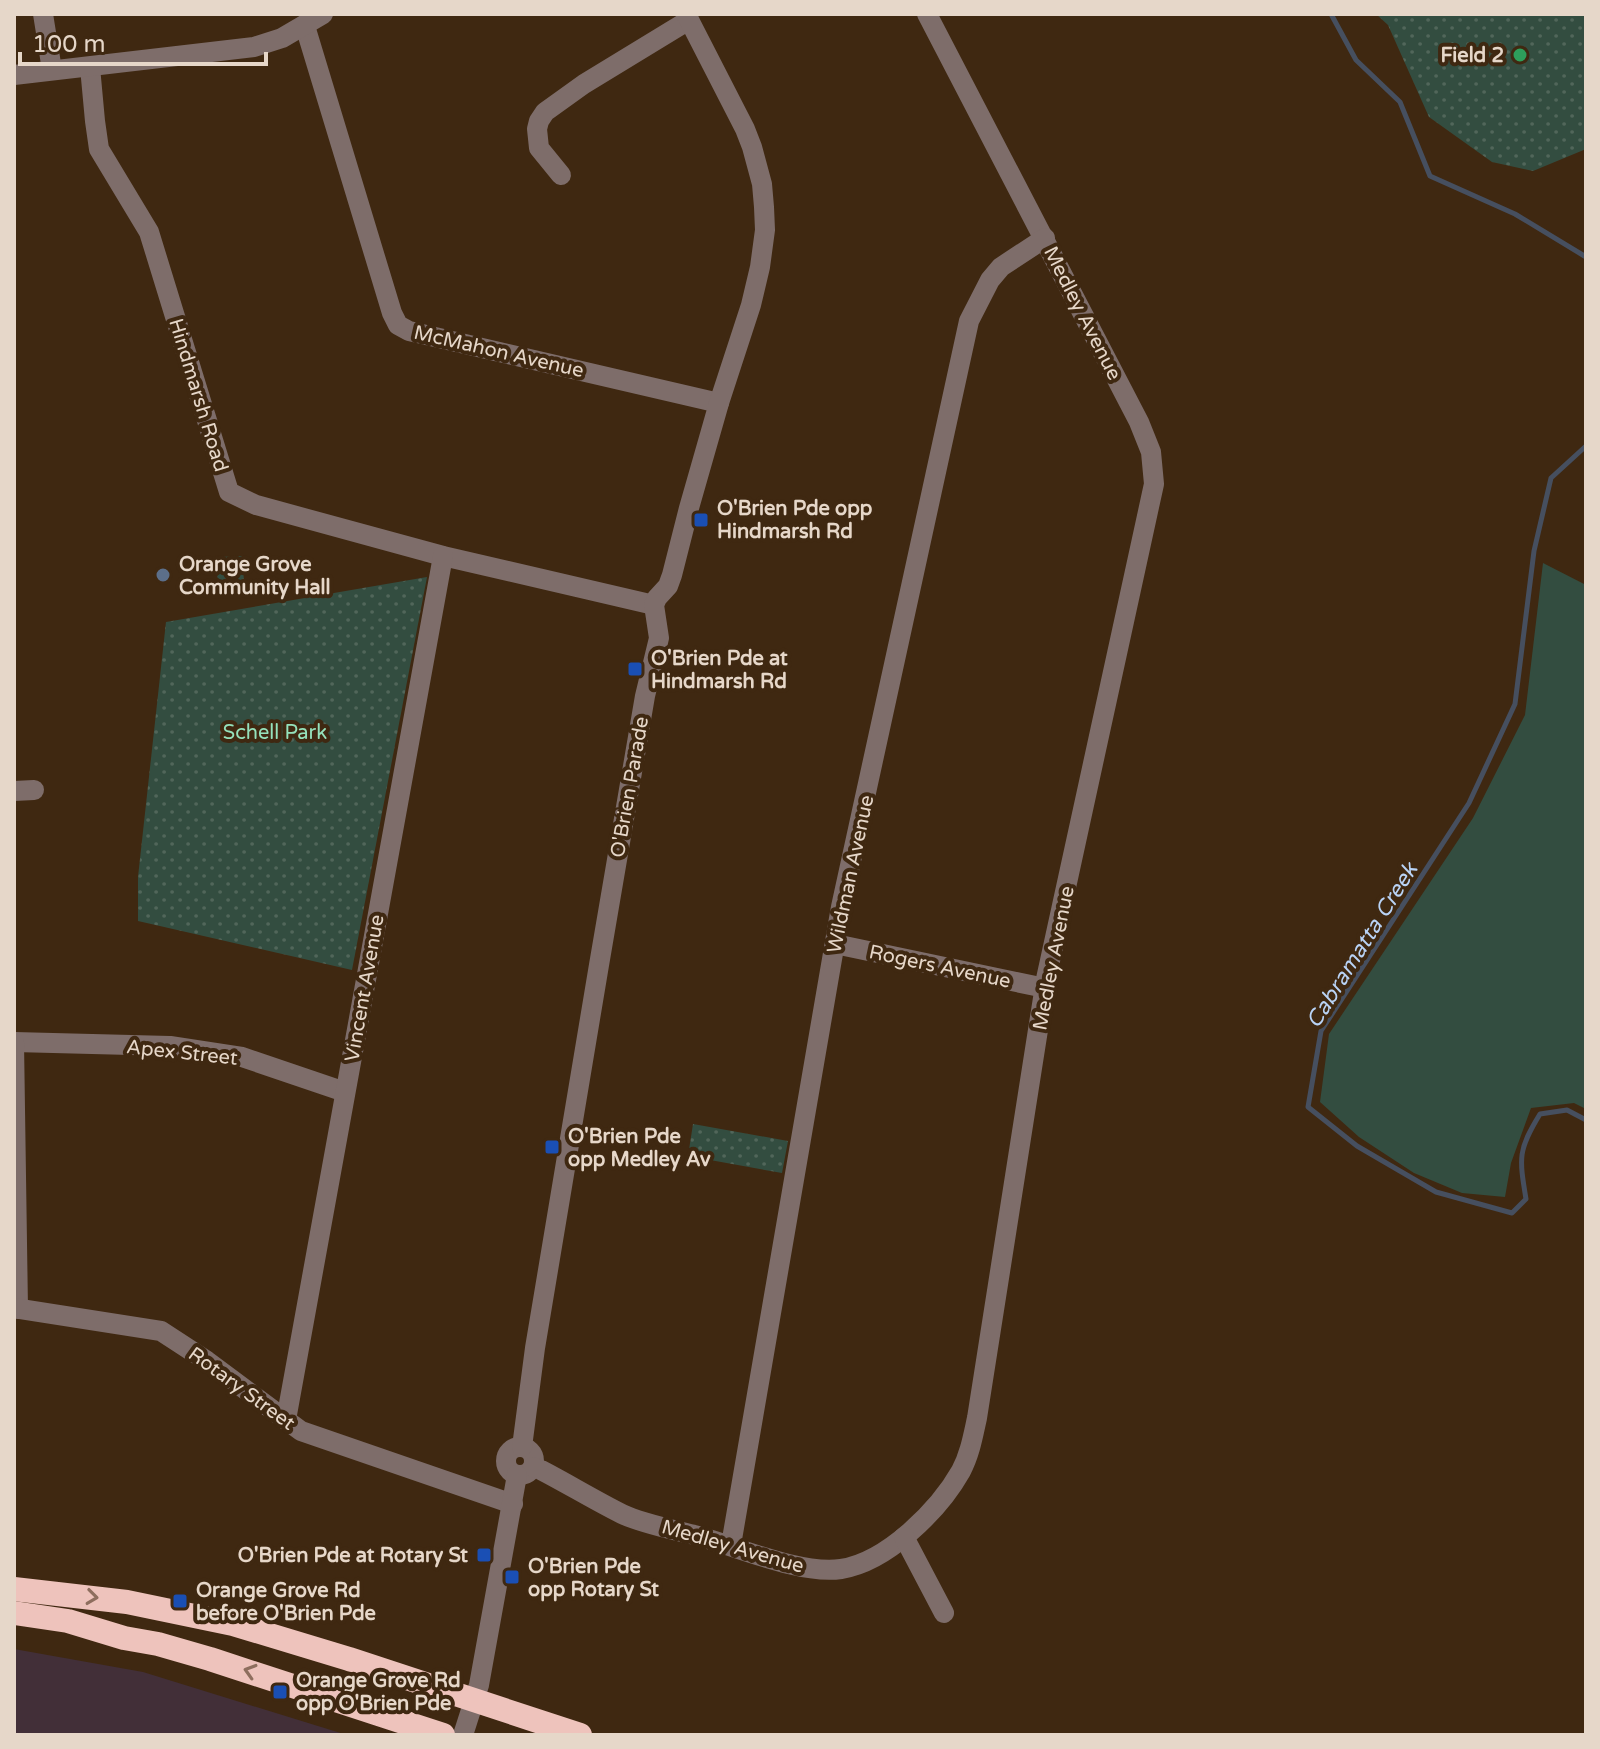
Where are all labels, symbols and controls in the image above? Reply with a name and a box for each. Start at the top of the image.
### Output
scale bar [20,16,266,66]
text: 100 m [32,30,106,59]
place label: Field 2 [1440,44,1504,68]
marker: Field 2 [1511,46,1529,64]
street label: Medley Avenue [1038,243,1126,384]
street label: Hindmarsh Road [163,316,233,475]
street label: McMahon Avenue [412,321,586,383]
place label: O'Brien Pde opp Hindmarsh Rd [717,497,873,544]
marker: O'Brien Pde opp Hindmarsh Rd [692,511,710,529]
place label: Orange Grove Community Hall [179,553,331,600]
marker: Orange Grove Community Hall [154,566,172,584]
place label: O'Brien Pde at Hindmarsh Rd [651,647,788,694]
marker: O'Brien Pde at Hindmarsh Rd [626,660,644,678]
street label: O'Brien Parade [606,715,654,860]
park label: Schell Park [223,721,327,745]
street label: Wildman Avenue [822,793,879,956]
water label: Cabramatta Creek [1301,857,1424,1033]
street label: Medley Avenue [1028,884,1080,1032]
street label: Vincent Avenue [340,913,390,1064]
street label: Rogers Avenue [867,940,1013,994]
street label: Apex Street [125,1035,239,1071]
place label: O'Brien Pde opp Medley Av [568,1125,711,1172]
marker: O'Brien Pde opp Medley Av [543,1138,561,1156]
street label: Rotary Street [183,1342,300,1436]
street label: Medley Avenue [659,1515,807,1579]
place label: O'Brien Pde at Rotary St [238,1544,468,1568]
marker: O'Brien Pde at Rotary St [475,1546,493,1564]
place label: O'Brien Pde opp Rotary St [528,1555,659,1602]
marker: O'Brien Pde opp Rotary St [503,1568,521,1586]
place label: Orange Grove Rd before O'Brien Pde [196,1579,376,1626]
one-way arrow [85,1589,98,1606]
marker: Orange Grove Rd before O'Brien Pde [171,1592,189,1610]
one-way arrow [244,1664,257,1680]
place label: Orange Grove Rd opp O'Brien Pde [296,1669,461,1716]
marker: Orange Grove Rd opp O'Brien Pde [271,1683,289,1701]

